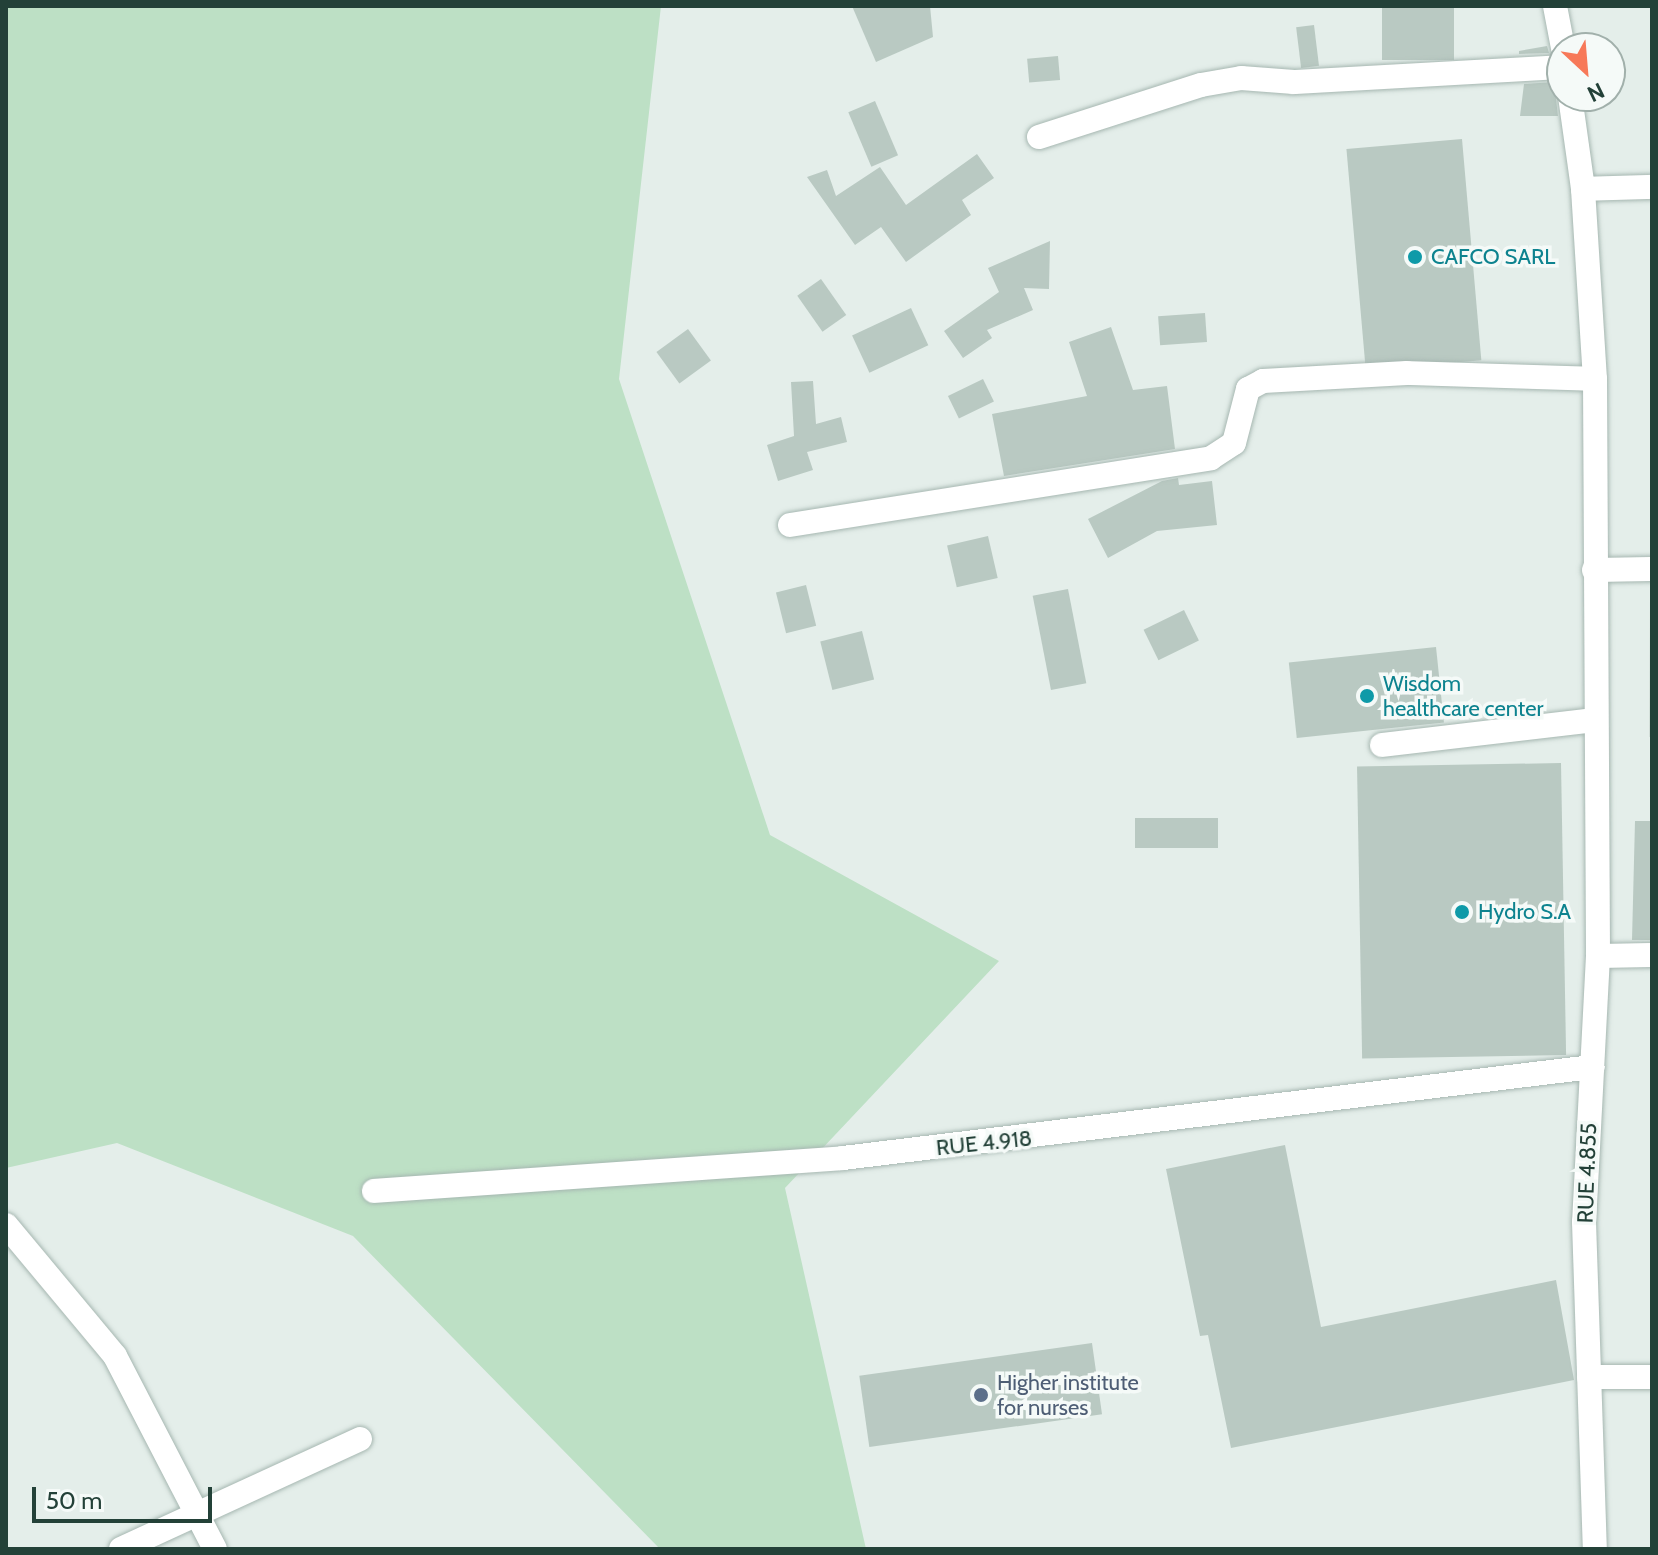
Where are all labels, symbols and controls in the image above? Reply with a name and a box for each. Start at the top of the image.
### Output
north arrow [1546,32,1626,112]
text: N [1583,77,1609,108]
place label: CAFCO SARL [1431,244,1555,270]
marker: CAFCO SARL [1406,248,1424,266]
place label: Wisdom healthcare center [1383,670,1543,722]
marker: Wisdom healthcare center [1358,687,1376,705]
place label: Hydro S.A [1478,899,1571,925]
marker: Hydro S.A [1453,903,1471,921]
street label: RUE 4.855 [1572,1122,1602,1224]
street label: RUE 4.918 [935,1125,1033,1161]
place label: Higher institute for nurses [997,1369,1139,1420]
marker: Higher institute for nurses [972,1386,990,1404]
scale bar [36,1471,216,1521]
text: 50 m [46,1486,102,1515]

